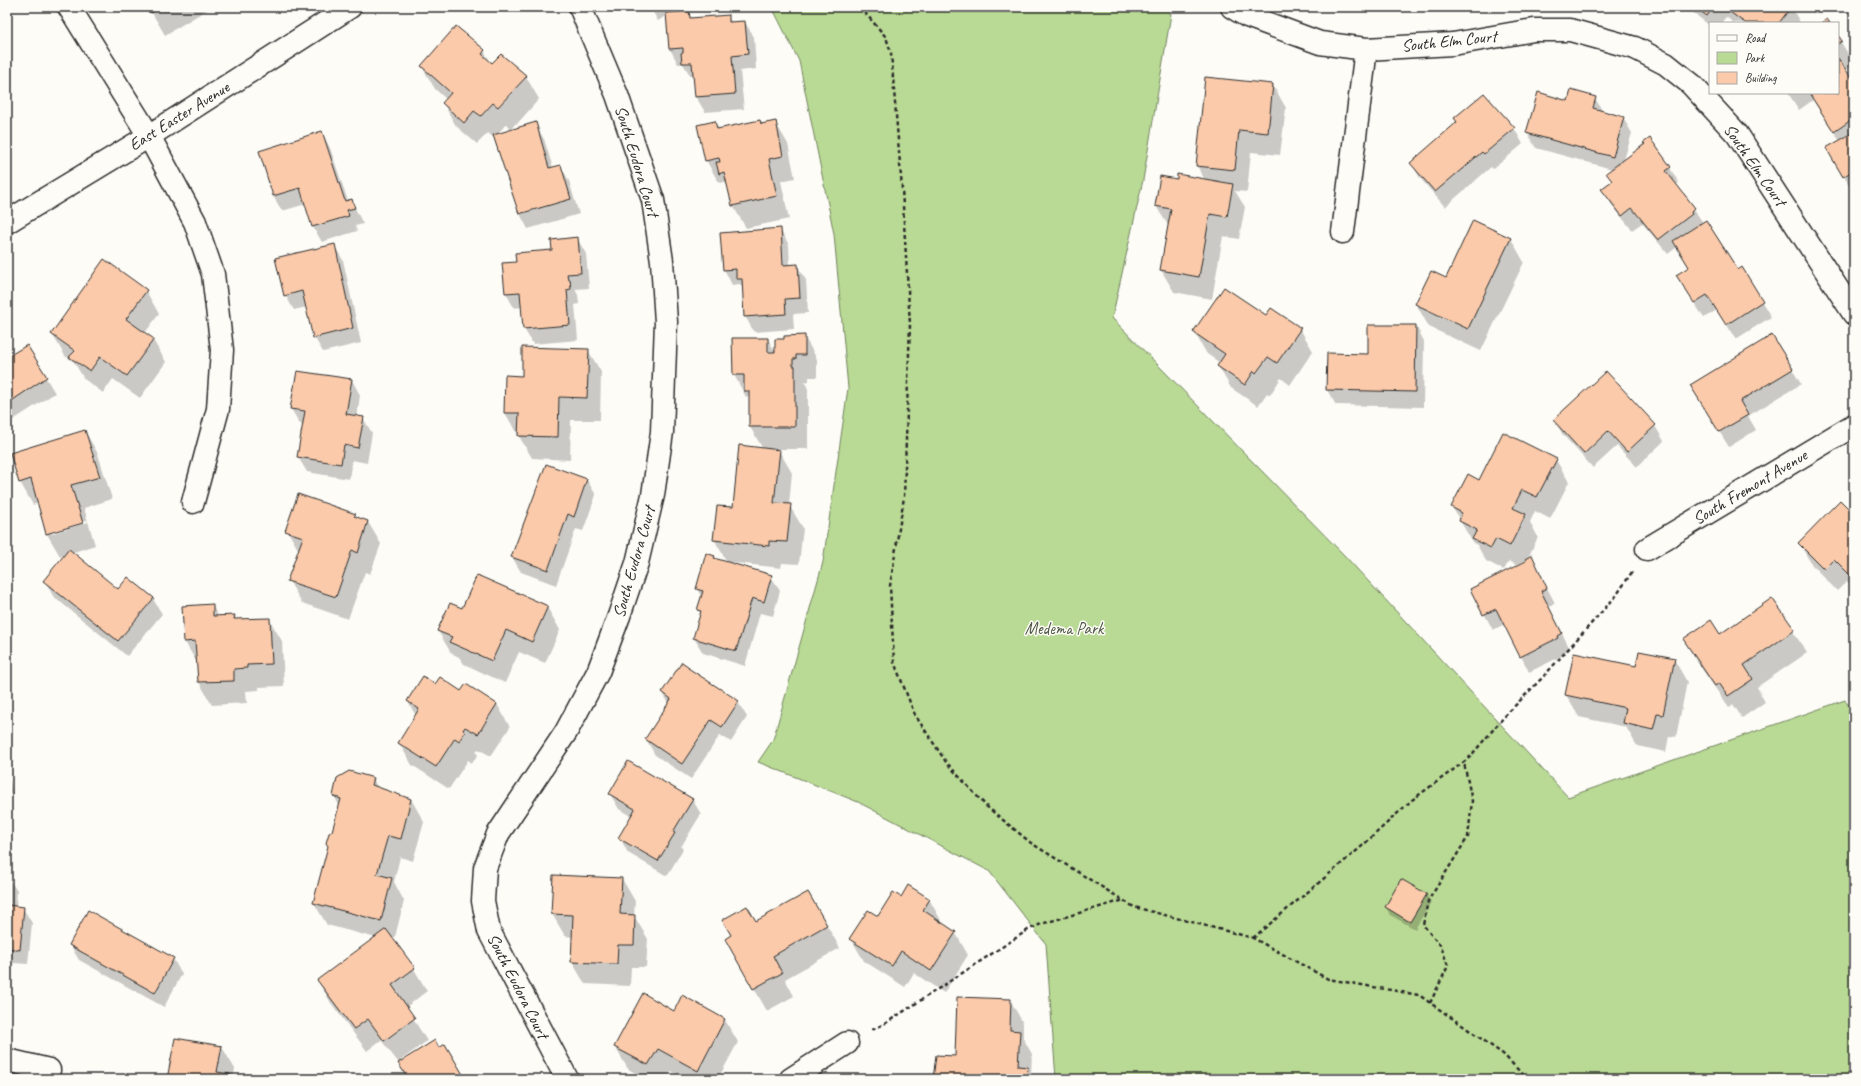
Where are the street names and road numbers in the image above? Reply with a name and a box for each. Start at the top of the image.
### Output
street label: South Elm Court [1400,25,1500,56]
street label: East Easter Avenue [125,76,234,155]
street label: South Eudora Court [610,103,665,221]
street label: South Elm Court [1719,120,1792,212]
street label: South Fremont Avenue [1689,444,1812,529]
street label: South Eudora Court [608,502,661,620]
street label: South Eudora Court [483,930,555,1044]

